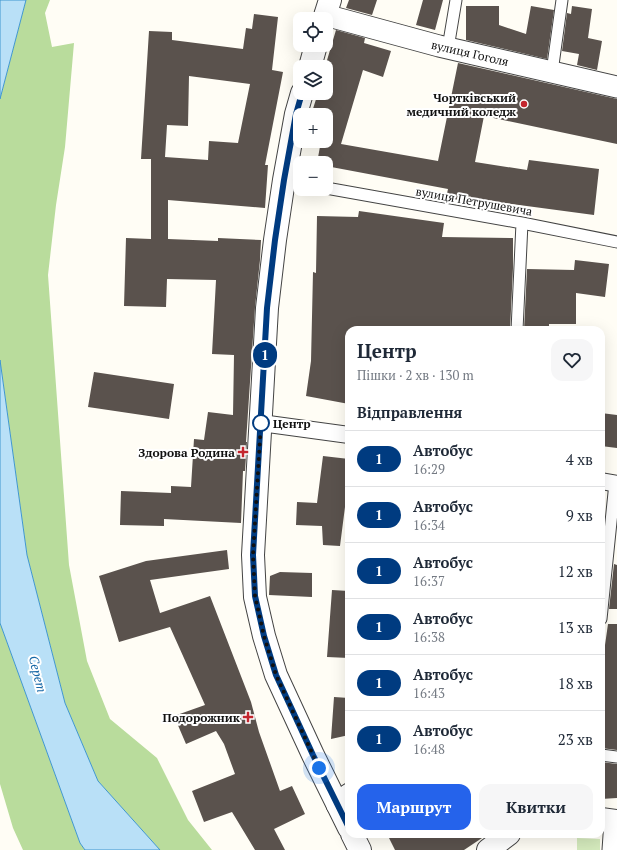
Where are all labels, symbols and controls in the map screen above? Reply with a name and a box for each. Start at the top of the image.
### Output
map controls [293,12,333,196]
button: locate [293,12,333,52]
street label: вулиця Гоголя [430,37,510,69]
button: layers [293,60,333,100]
place label: Чортківський медичний коледж [406,90,516,119]
marker: Чортківський медичний коледж [519,99,529,109]
button: + [293,108,333,148]
button: − [293,156,333,196]
street label: вулиця Петрушевича [414,183,534,219]
text: Центр [357,338,417,363]
button: heart [551,339,593,381]
line badge: 1 [252,342,278,368]
text: 1 [261,345,269,364]
text: Пішки · 2 хв · 130 m [357,366,474,384]
text: Відправлення [357,402,462,422]
marker: Центр [252,414,270,432]
place label: Центр [273,416,311,431]
text: Автобус [413,440,473,460]
place label: Здорова Родина [138,445,235,460]
marker: Здорова Родина [238,447,248,457]
text: 1 [375,449,383,468]
text: 4 хв [566,449,593,469]
text: 16:29 [413,460,445,478]
text: Автобус [413,496,473,516]
text: 1 [375,505,383,524]
text: 9 хв [566,505,593,525]
text: 16:34 [413,516,445,534]
text: Автобус [413,552,473,572]
text: 1 [375,561,383,580]
text: 12 хв [558,561,593,581]
text: 16:37 [413,572,445,590]
text: Автобус [413,608,473,628]
text: 1 [375,617,383,636]
text: 13 хв [558,617,593,637]
text: 16:38 [413,628,445,646]
water label: Серет [25,654,51,694]
text: Автобус [413,664,473,684]
text: 1 [375,673,383,692]
text: 18 хв [558,673,593,693]
text: 16:43 [413,684,445,702]
place label: Подорожник [163,710,241,725]
marker: Подорожник [243,712,253,722]
text: Автобус [413,720,473,740]
text: 1 [375,729,383,748]
text: 23 хв [558,729,593,749]
text: 16:48 [413,740,445,758]
your location [309,758,329,778]
button: Маршрут [357,784,471,830]
button: Квитки [479,784,593,830]

